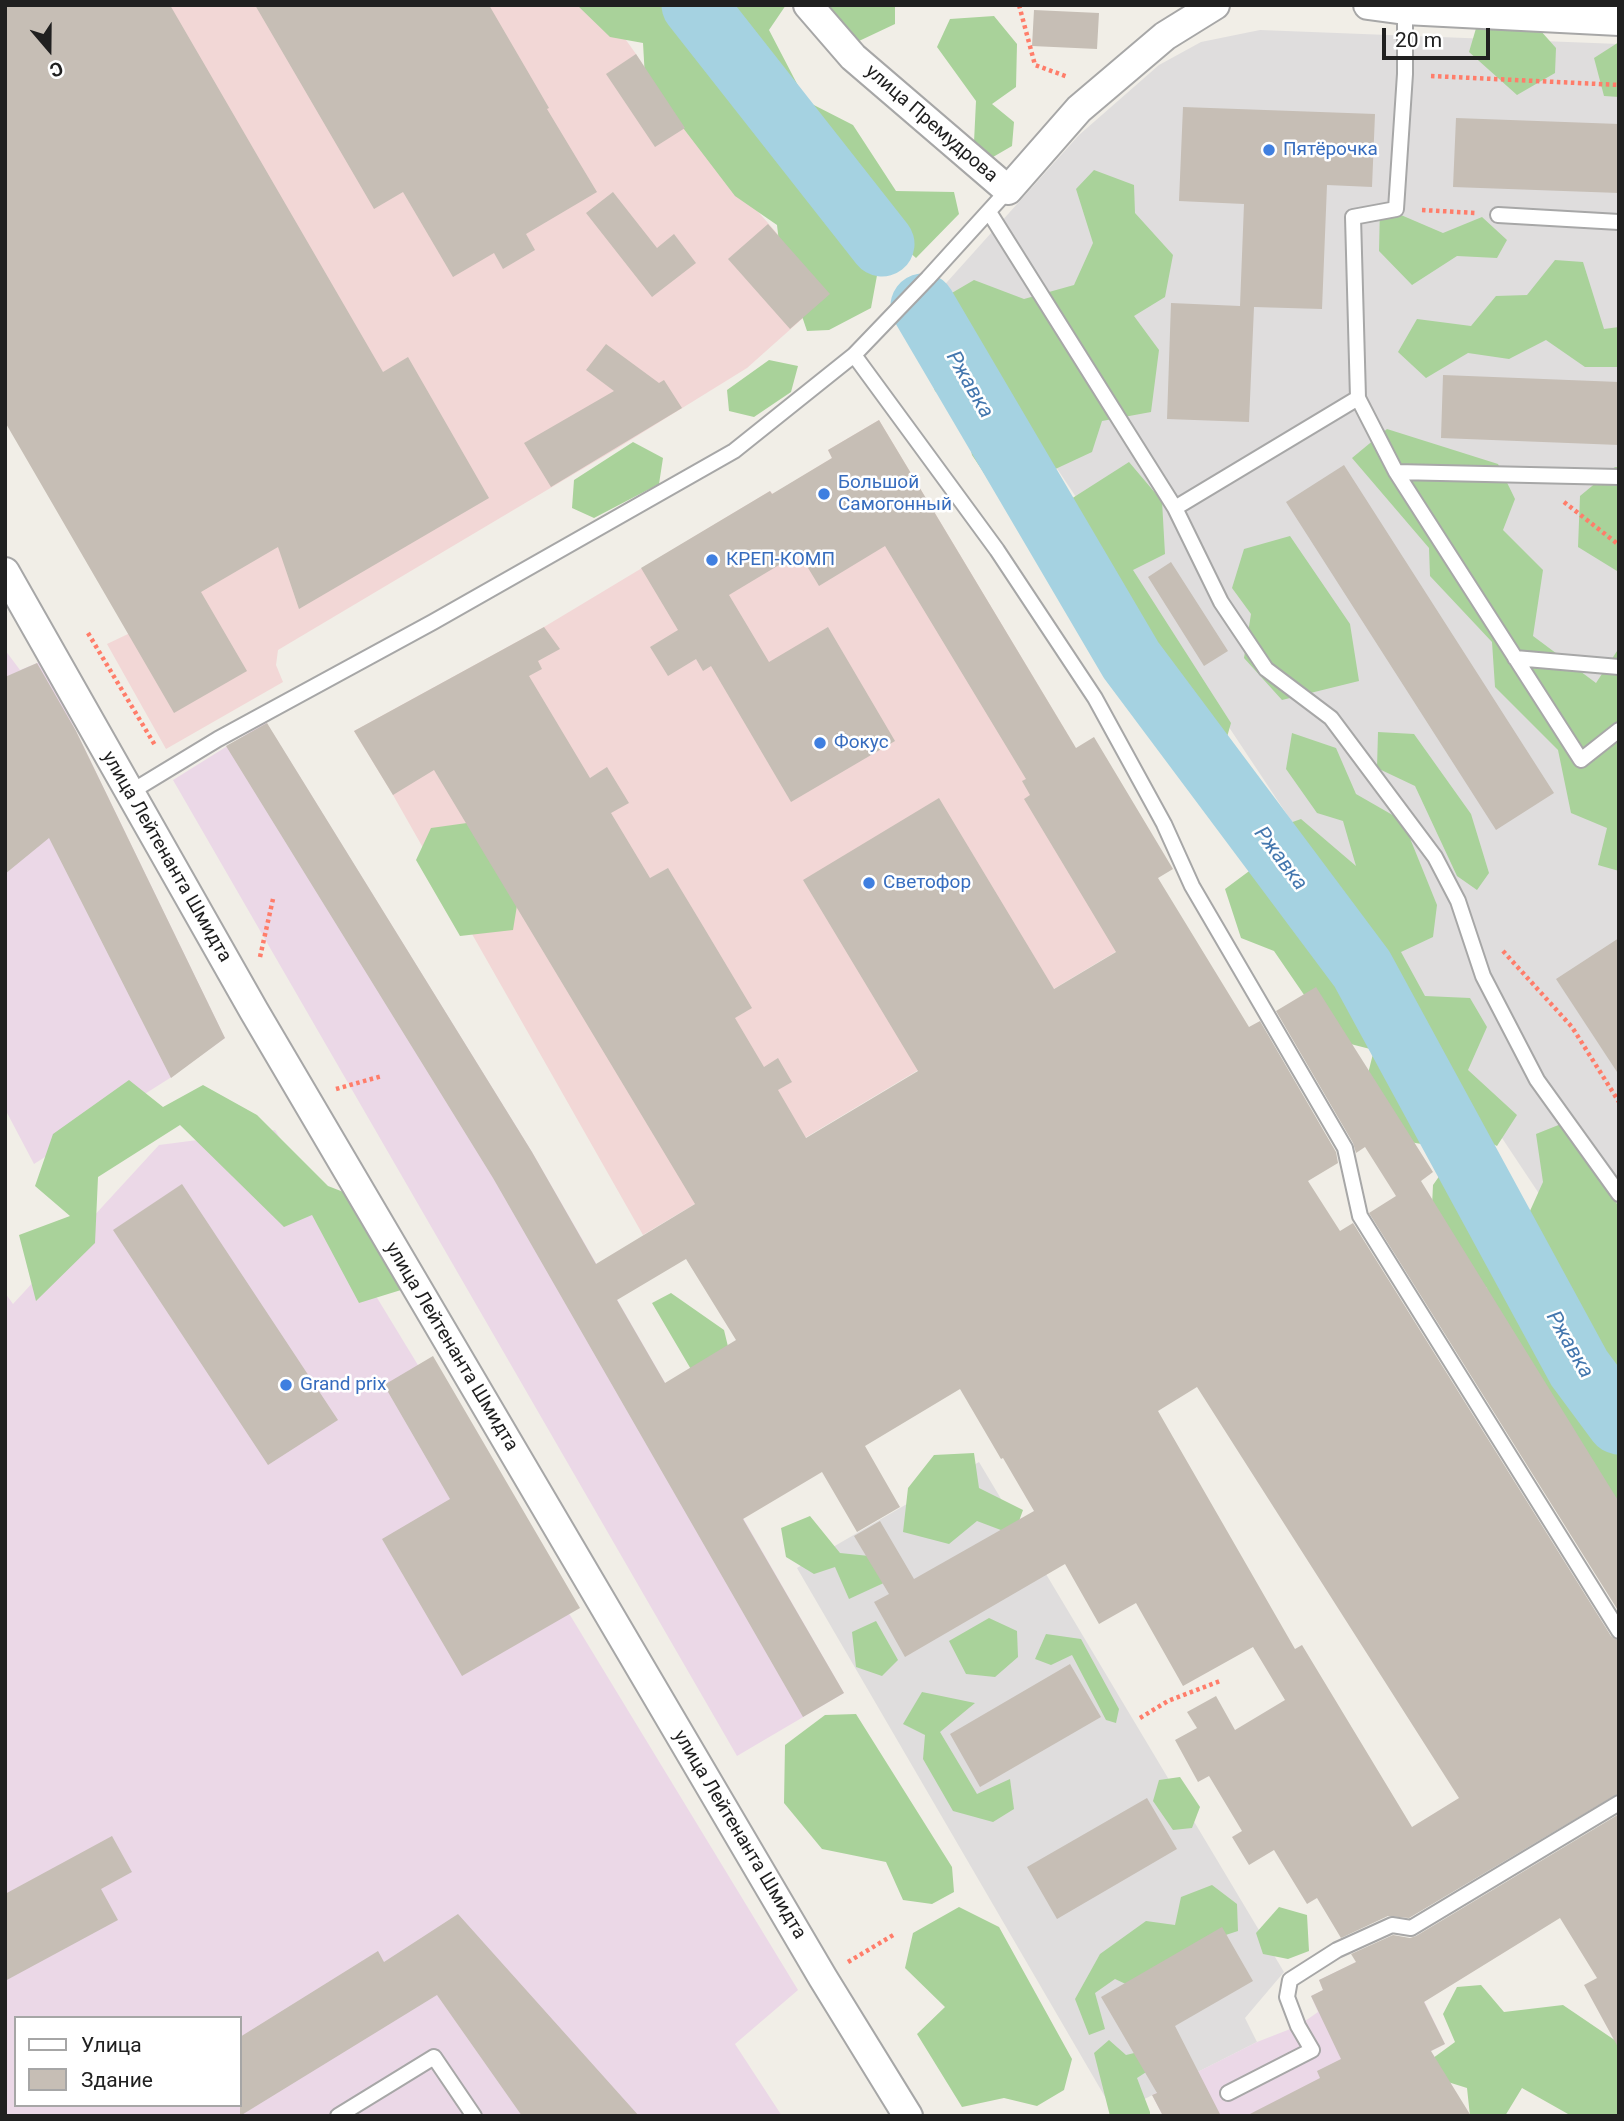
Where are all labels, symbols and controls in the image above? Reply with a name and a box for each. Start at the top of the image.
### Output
north arrow [14,14,84,84]
scale bar [1386,14,1494,58]
text: 20 m [1395,28,1442,52]
text: С [47,56,66,82]
street label: улица Премудрова [860,60,1002,188]
place label: Пятёрочка [1283,139,1378,161]
marker: Пятёрочка [1261,142,1277,158]
water label: Ржавка [940,347,998,423]
place label: Большой Самогонный [838,472,952,516]
marker: Большой Самогонный [816,486,832,502]
place label: КРЕП-КОМП [726,549,835,571]
marker: КРЕП-КОМП [704,552,720,568]
place label: Фокус [834,732,889,754]
marker: Фокус [812,735,828,751]
street label: улица Лейтенанта Шмидта [96,748,236,966]
water label: Ржавка [1248,822,1312,896]
place label: Светофор [883,872,971,894]
marker: Светофор [861,875,877,891]
street label: улица Лейтенанта Шмидта [380,1238,522,1456]
water label: Ржавка [1540,1307,1598,1383]
place label: Grand prix [300,1374,386,1396]
marker: Grand prix [278,1377,294,1393]
street label: улица Лейтенанта Шмидта [668,1726,810,1944]
legend [14,2016,242,2107]
text: Улица [81,2033,142,2057]
text: Здание [81,2068,153,2092]

